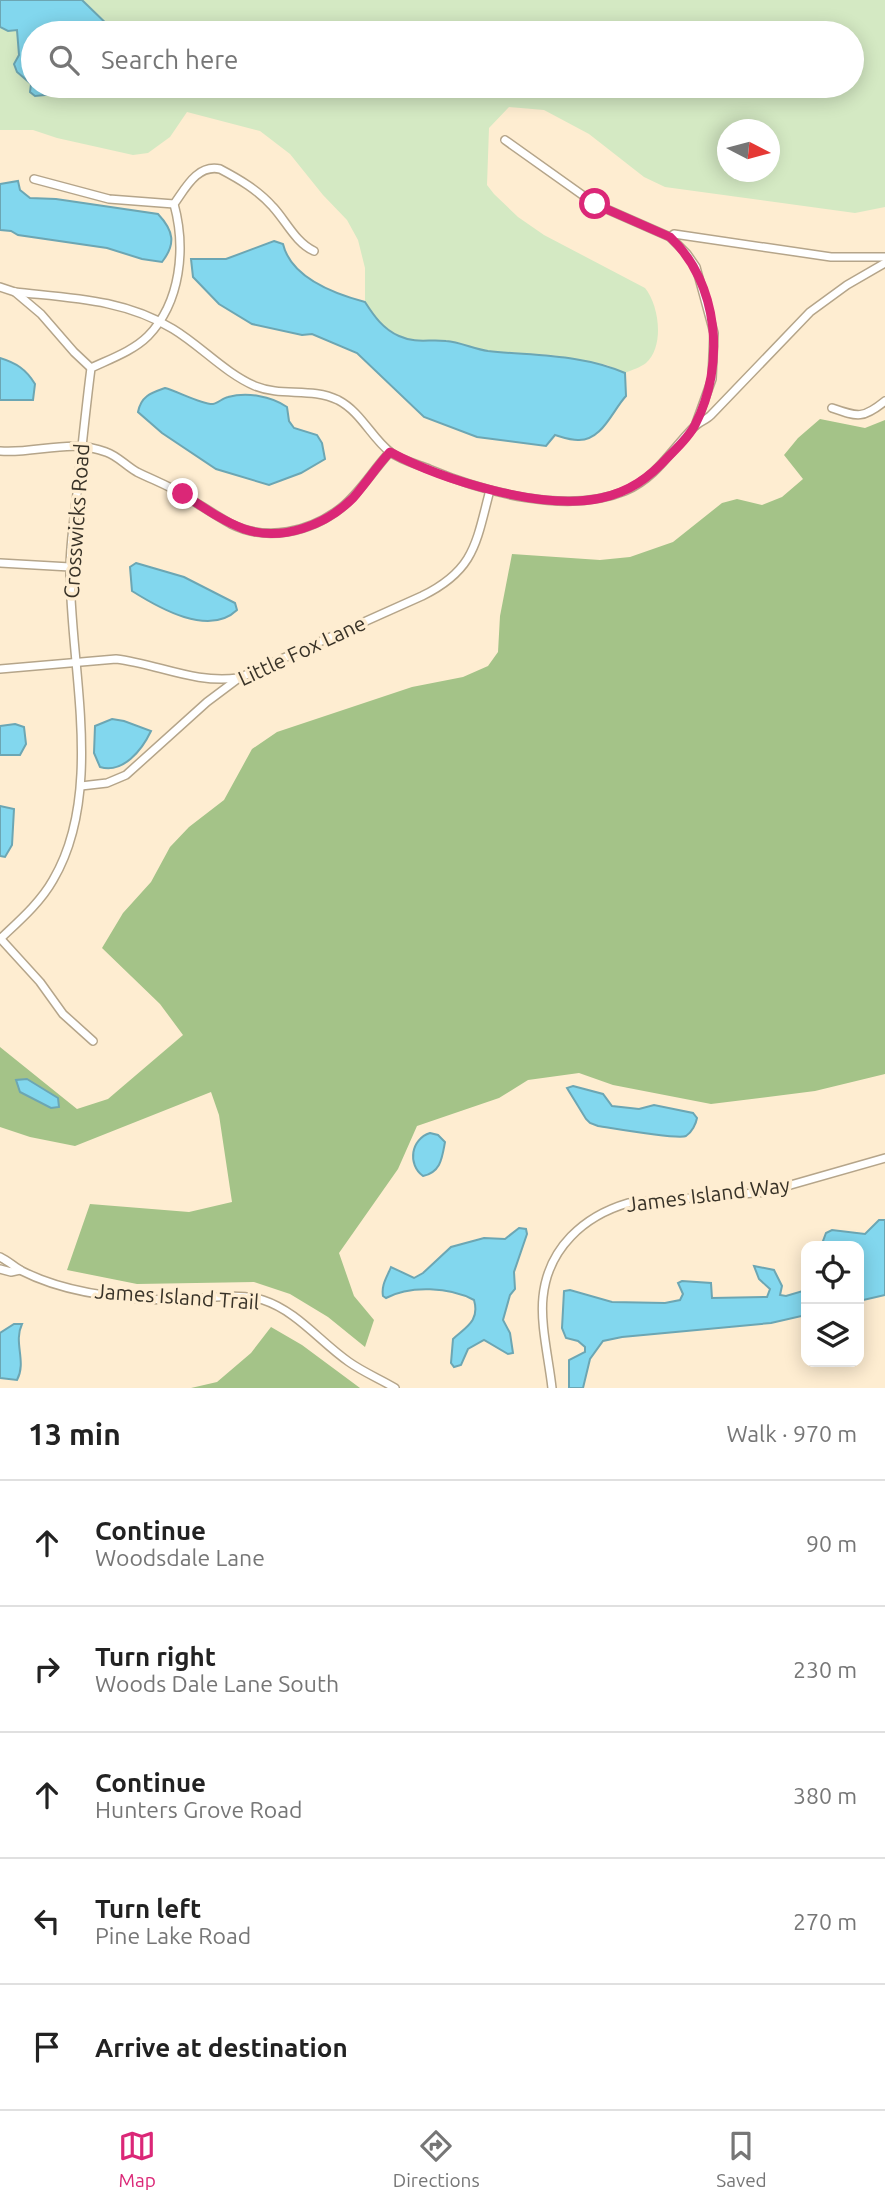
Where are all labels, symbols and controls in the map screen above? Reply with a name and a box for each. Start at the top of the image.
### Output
search box [21,21,864,98]
icon: search [45,41,83,79]
text: Search here [101,45,238,74]
north arrow [717,119,780,182]
route start [579,188,610,219]
street label: Crosswicks Road [59,443,93,599]
route end [167,478,198,509]
street label: Little Fox Lane [234,610,369,690]
street label: James Island Way [625,1172,791,1216]
map controls [801,1241,864,1367]
button: locate [801,1241,864,1304]
street label: James Island Trail [94,1278,260,1314]
button: layers [801,1304,864,1367]
text: 13 min [28,1417,121,1451]
text: Walk · 970 m [726,1421,857,1446]
text: Continue [95,1516,206,1545]
icon: ahead [28,1524,66,1562]
text: 90 m [806,1531,857,1556]
text: Woodsdale Lane [95,1545,265,1570]
text: Turn right [95,1642,216,1671]
icon: right [28,1650,66,1688]
text: 230 m [793,1657,857,1682]
text: Woods Dale Lane South [95,1671,339,1696]
text: Continue [95,1768,206,1797]
icon: ahead [28,1776,66,1814]
text: 380 m [793,1783,857,1808]
text: Hunters Grove Road [95,1797,302,1822]
text: Turn left [95,1894,201,1923]
icon: left [28,1902,66,1940]
text: 270 m [793,1909,857,1934]
text: Pine Lake Road [95,1923,251,1948]
icon: arrive [28,2028,66,2066]
text: Arrive at destination [95,2033,348,2062]
tab: Map [118,2127,156,2191]
tab: Directions [393,2127,480,2191]
tab: Saved [716,2127,767,2191]

